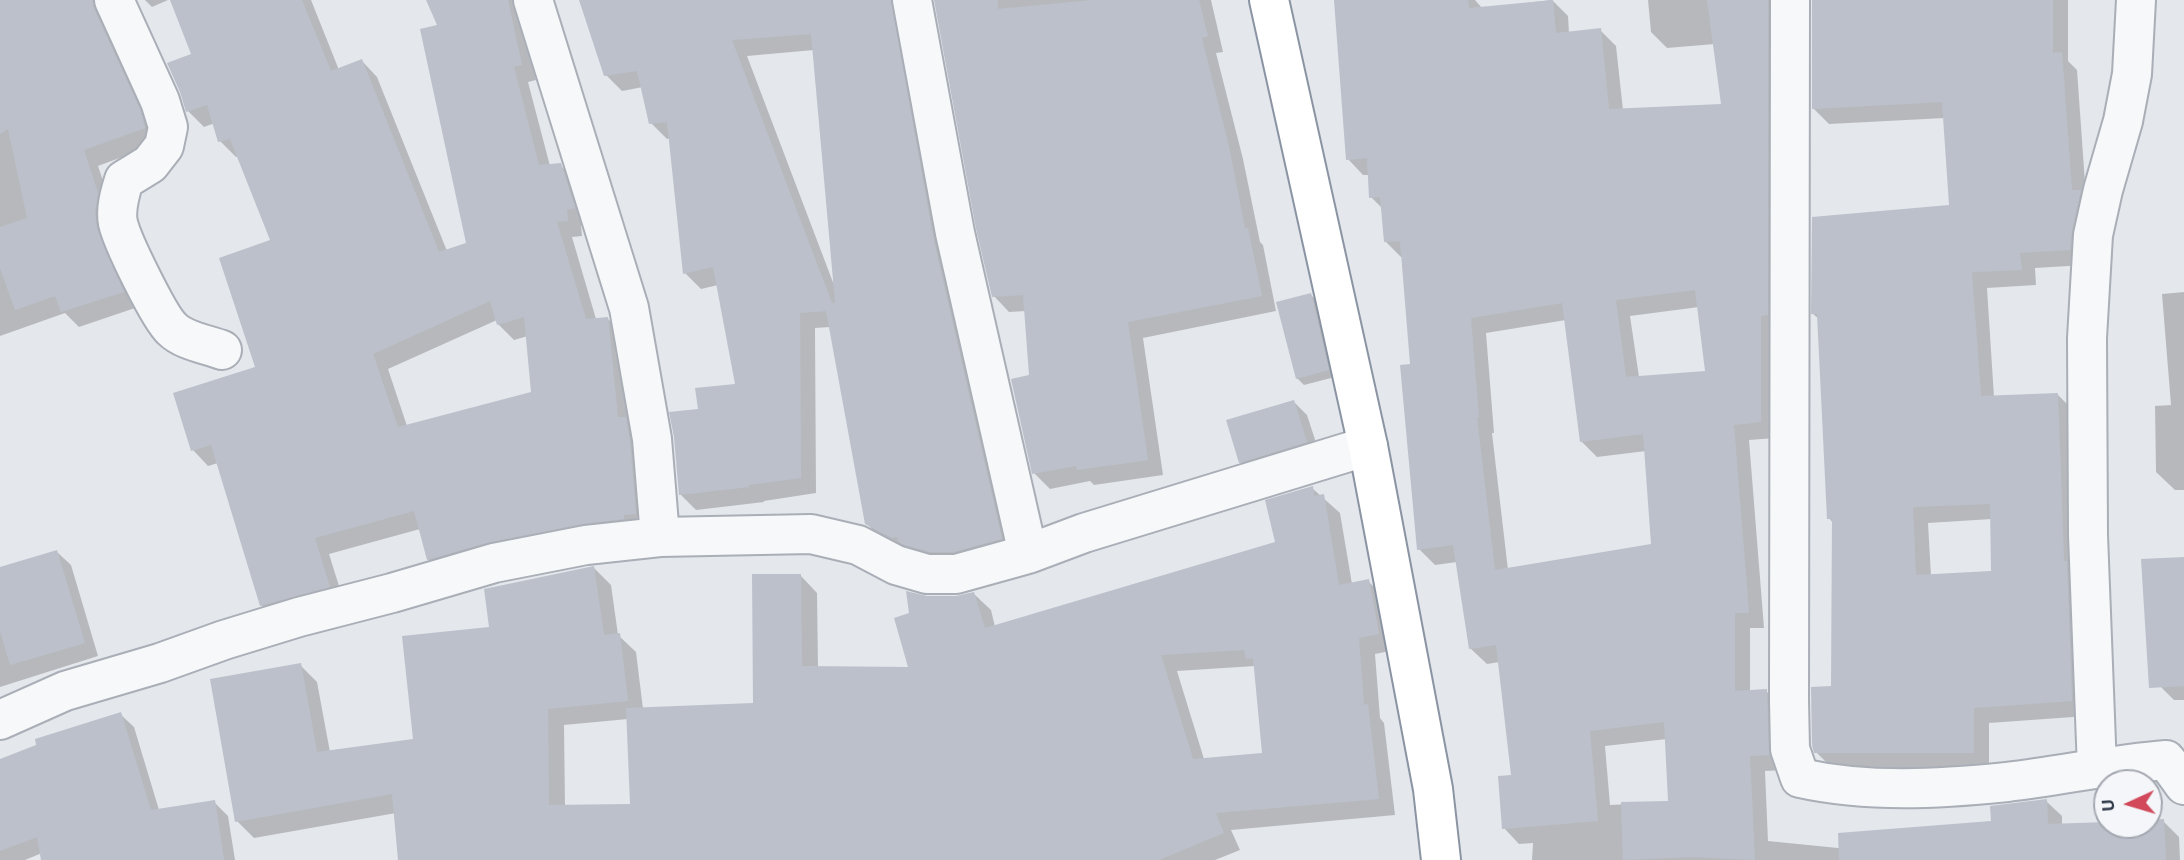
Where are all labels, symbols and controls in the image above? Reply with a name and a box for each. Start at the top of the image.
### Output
north arrow [2093,769,2163,839]
text: U [2099,799,2118,812]

